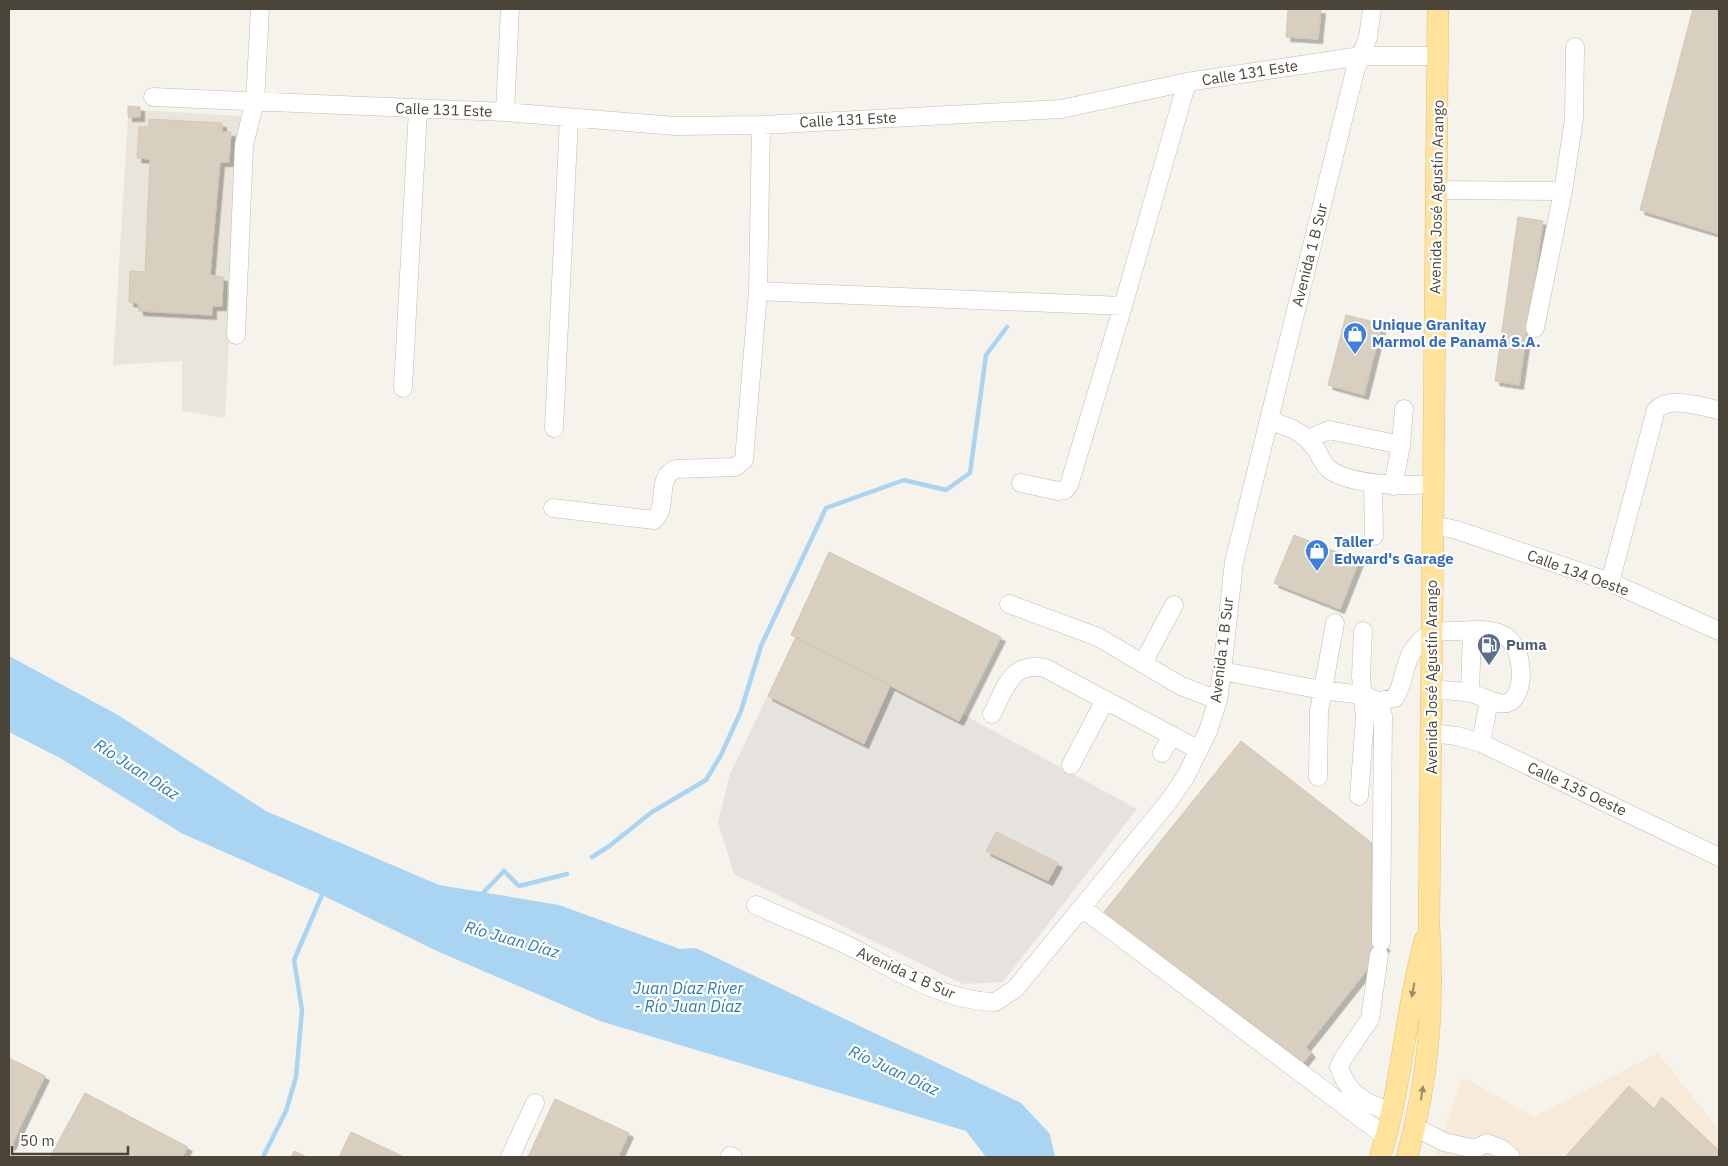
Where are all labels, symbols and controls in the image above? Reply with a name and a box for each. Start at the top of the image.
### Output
street label: Calle 131 Este [1200,56,1299,89]
street label: Calle 131 Este [395,98,493,121]
street label: Avenida José Agustín Arango [1425,100,1448,294]
street label: Calle 131 Este [799,107,897,132]
street label: Avenida 1 B Sur [1287,201,1332,309]
place label: Unique Granitay Marmol de Panamá S.A. [1372,315,1541,351]
shop icon: Unique Granitay Marmol de Panamá S.A. [1342,321,1368,355]
place label: Taller Edward's Garage [1334,532,1454,568]
shop icon: Taller Edward's Garage [1304,538,1330,572]
street label: Calle 134 Oeste [1525,545,1632,600]
street label: Avenida José Agustín Arango [1422,580,1441,774]
street label: Avenida 1 B Sur [1206,596,1237,704]
fuel station icon: Puma [1476,632,1502,666]
place label: Puma [1506,635,1547,654]
water label: Río Juan Díaz [91,734,184,804]
street label: Calle 135 Oeste [1525,757,1630,820]
water label: Río Juan Díaz [463,916,562,962]
street label: Avenida 1 B Sur [854,942,959,1003]
water label: Juan Díaz River - Río Juan Díaz [633,978,744,1016]
one-way arrow [1409,982,1417,997]
water label: Río Juan Díaz [846,1040,943,1100]
one-way arrow [1418,1084,1426,1100]
scale bar [12,1124,129,1156]
text: 50 m [20,1131,55,1150]

